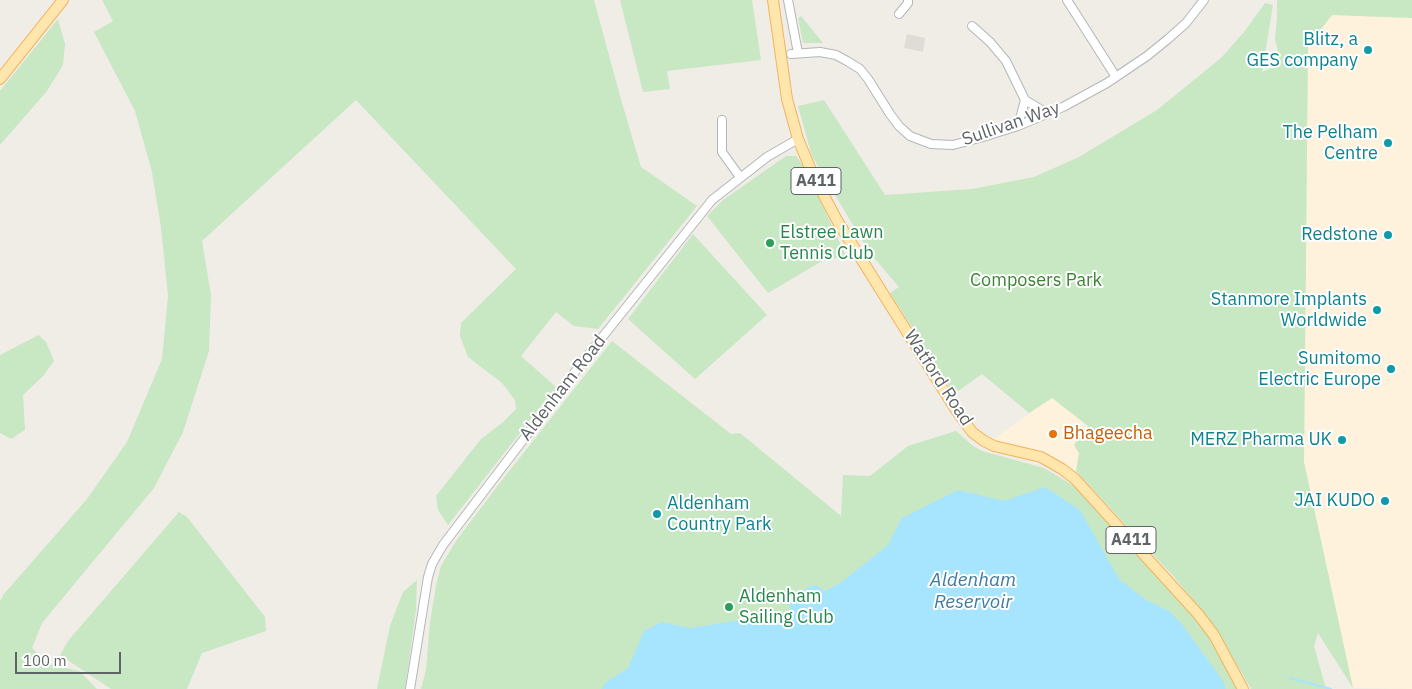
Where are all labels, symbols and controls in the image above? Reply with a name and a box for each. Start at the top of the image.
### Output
place label: Blitz, a GES company [1246,29,1358,72]
marker: Blitz, a GES company [1362,44,1374,56]
street label: Sullivan Way [959,97,1063,151]
place label: The Pelham Centre [1282,122,1378,164]
marker: The Pelham Centre [1382,137,1394,149]
road number: A411 [791,168,841,195]
place label: Elstree Lawn Tennis Club [780,222,883,264]
place label: Redstone [1301,224,1378,246]
marker: Redstone [1382,229,1394,241]
marker: Elstree Lawn Tennis Club [764,237,776,249]
park label: Composers Park [970,270,1102,292]
place label: Stanmore Implants Worldwide [1211,289,1367,332]
marker: Stanmore Implants Worldwide [1371,304,1383,316]
street label: Watford Road [899,326,977,430]
street label: Aldenham Road [515,331,611,445]
place label: Sumitomo Electric Europe [1258,348,1381,390]
marker: Sumitomo Electric Europe [1385,363,1397,375]
place label: Bhageecha [1063,423,1153,445]
marker: Bhageecha [1047,428,1059,440]
place label: MERZ Pharma UK [1190,429,1332,451]
marker: MERZ Pharma UK [1336,434,1348,446]
place label: JAI KUDO [1295,490,1375,512]
place label: Aldenham Country Park [667,493,771,536]
marker: JAI KUDO [1379,495,1391,507]
marker: Aldenham Country Park [651,508,663,520]
road number: A411 [1106,526,1156,554]
water label: Aldenham Reservoir [930,570,1016,614]
place label: Aldenham Sailing Club [739,586,834,628]
marker: Aldenham Sailing Club [723,601,735,613]
scale bar [18,642,124,674]
text: 100 m [23,651,67,670]

